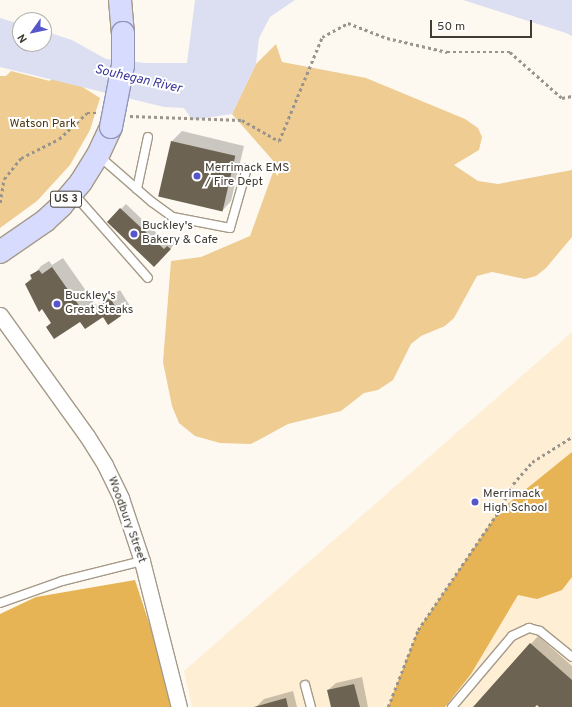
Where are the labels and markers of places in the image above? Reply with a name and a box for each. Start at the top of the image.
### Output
place label: Merrimack EMS / Fire Dept [205,162,289,190]
marker: Merrimack EMS / Fire Dept [192,171,202,181]
place label: Buckley's Bakery & Cafe [142,220,218,248]
marker: Buckley's Bakery & Cafe [129,229,139,239]
place label: Buckley's Great Steaks [65,290,133,318]
marker: Buckley's Great Steaks [52,299,62,309]
place label: Merrimack High School [483,488,547,516]
marker: Merrimack High School [470,497,480,507]

